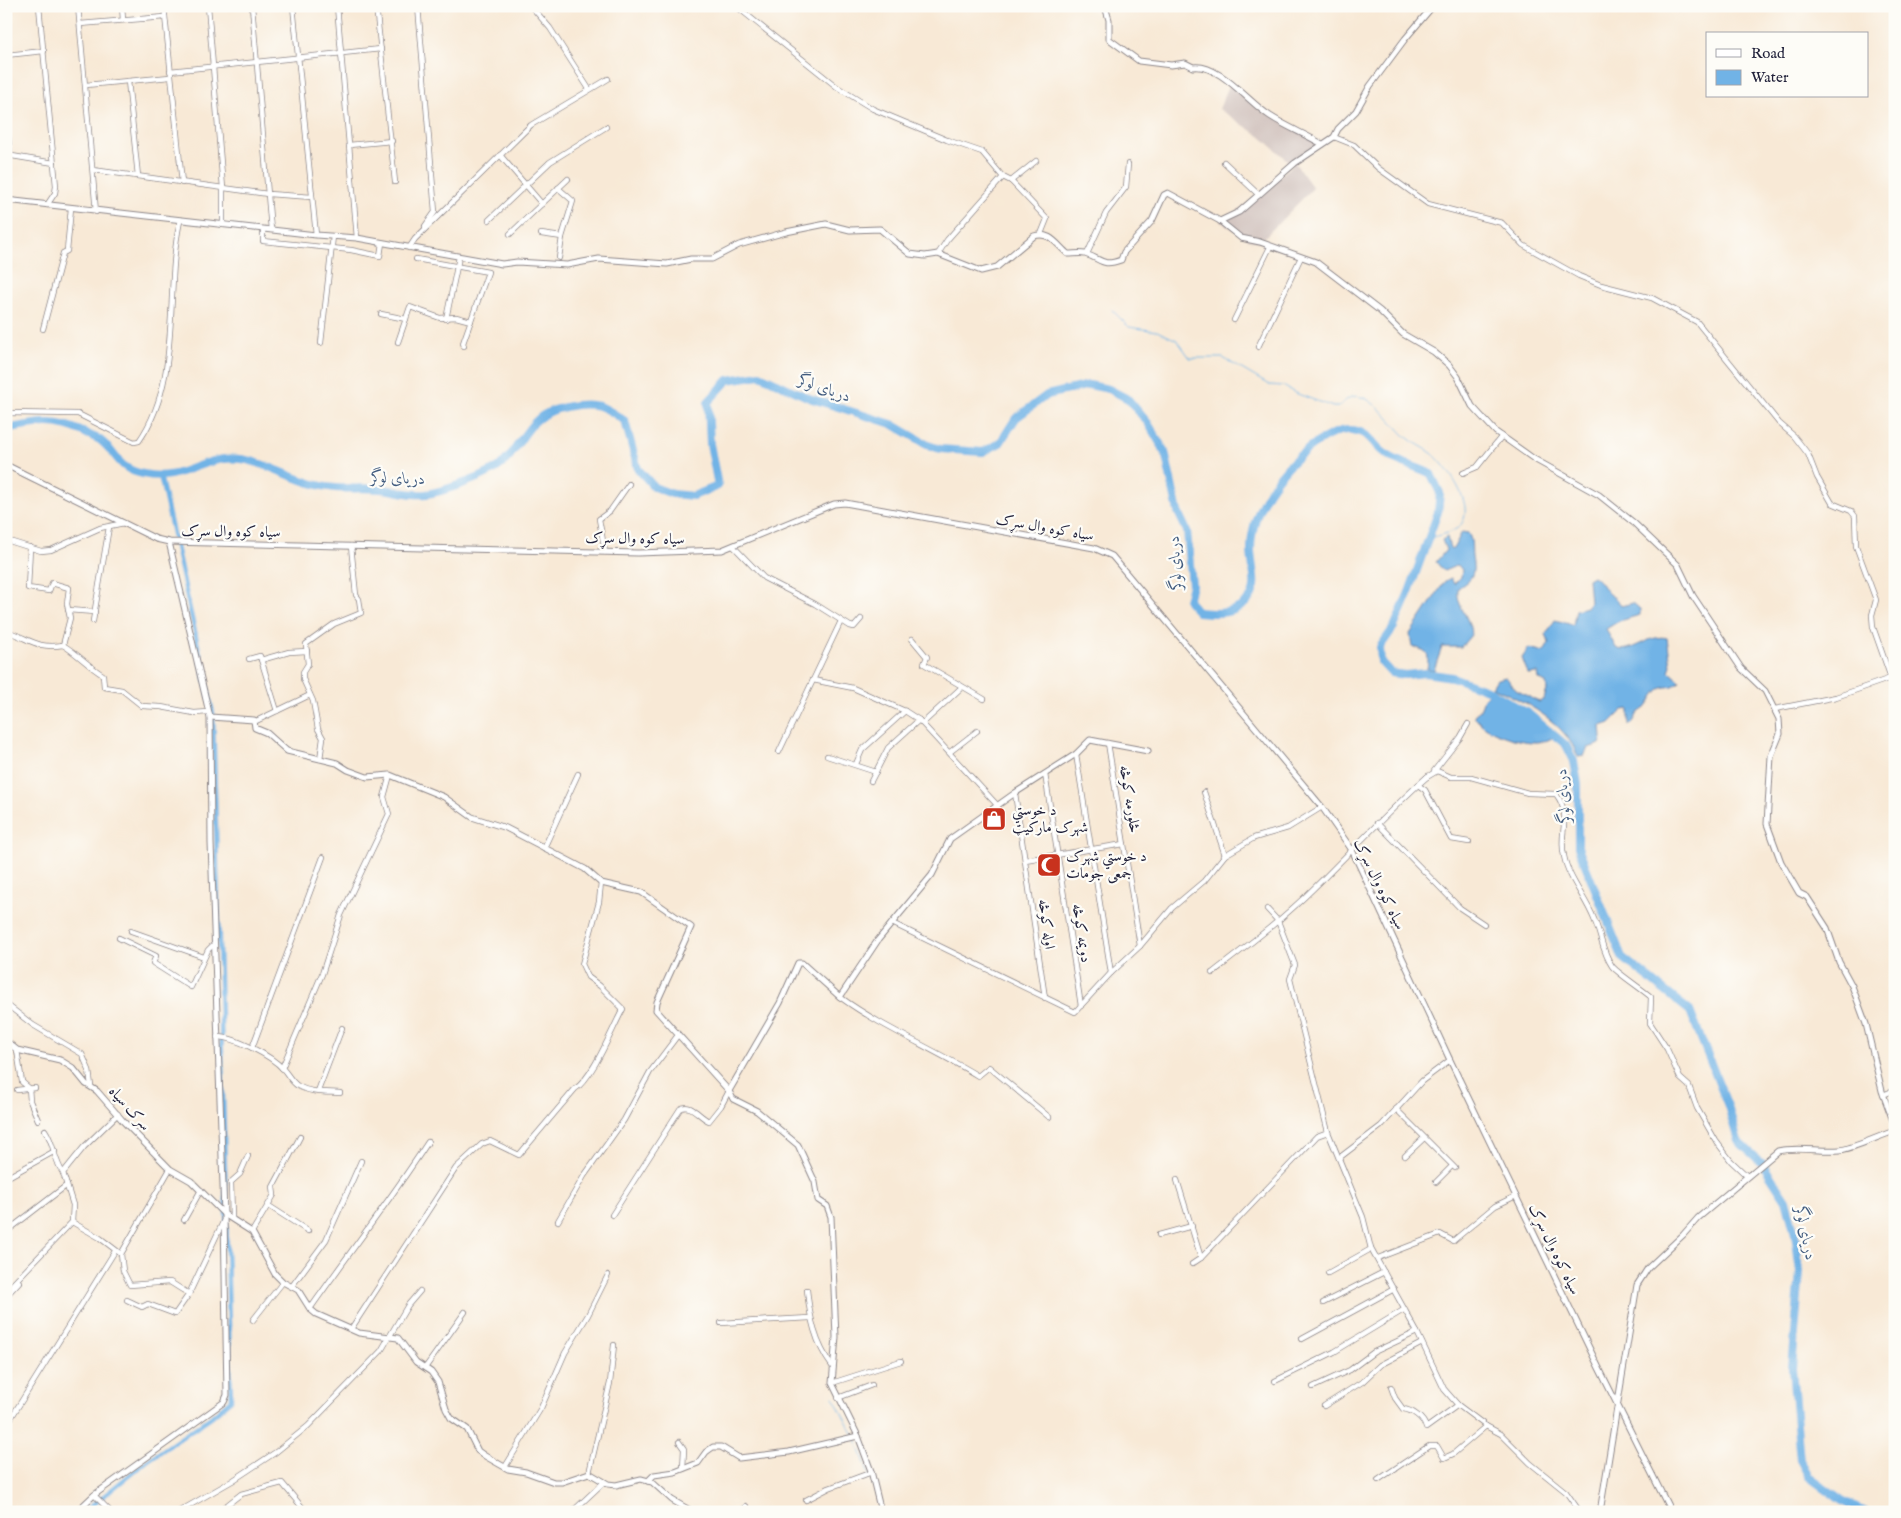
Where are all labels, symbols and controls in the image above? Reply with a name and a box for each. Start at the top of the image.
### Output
legend [1706,32,1868,98]
text: Road [1751,44,1786,63]
text: Water [1751,68,1789,87]
water label: دریای لوگر [794,368,854,408]
water label: دریای لوگر [369,466,426,490]
street label: سیاه کوه وال سړک [994,510,1095,547]
street label: سیاه کوه وال سړک [181,521,281,544]
street label: سیاه کوه وال سړک [585,528,685,551]
water label: دریای لوگر [1163,535,1187,592]
street label: څلورمه کوڅه [1115,764,1144,834]
water label: دریای لوگر [1550,768,1576,825]
place label: د خوستي شهرک مارکیټ [1012,801,1088,837]
shop icon: د خوستي شهرک مارکیټ [981,806,1007,832]
street label: سیاه کوه وال سړک [1347,835,1410,934]
place label: د خوستي شهرک جمعی جومات [1066,847,1147,884]
mosque icon: د خوستي شهرک جمعی جومات [1036,852,1062,878]
street label: اوله کوڅه [1034,898,1059,950]
street label: دویمه کوڅه [1067,902,1096,964]
street label: سرک سیاه [105,1082,155,1135]
street label: سیاه کوه وال سړک [1522,1200,1585,1299]
water label: دریای لوگر [1790,1203,1822,1262]

